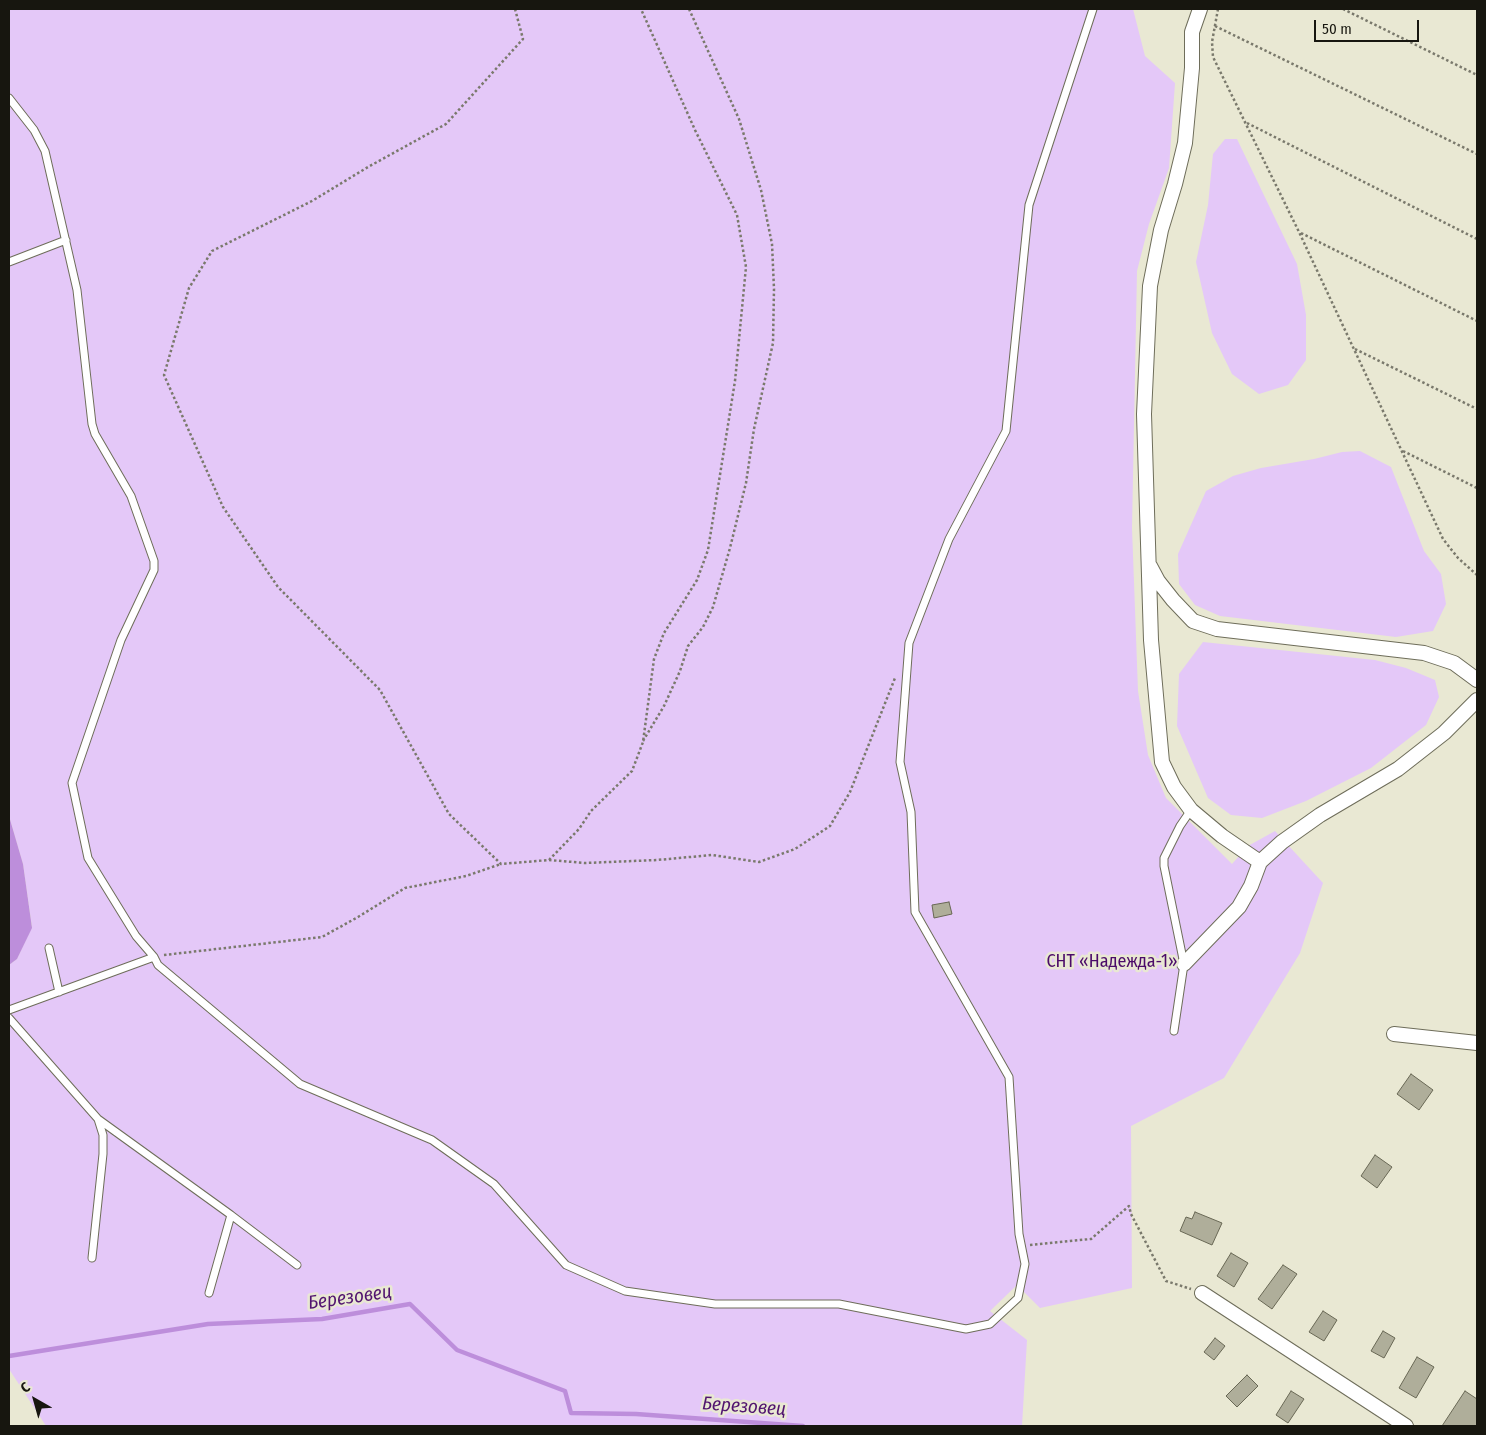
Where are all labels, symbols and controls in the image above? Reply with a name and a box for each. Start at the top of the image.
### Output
scale bar [1316,10,1421,42]
text: 50 m [1322,20,1352,38]
park label: СНТ «Надежда-1» [1046,951,1178,973]
water label: Березовец [307,1281,393,1315]
north arrow [10,1375,60,1425]
text: С [17,1379,34,1397]
water label: Березовец [701,1393,787,1421]

